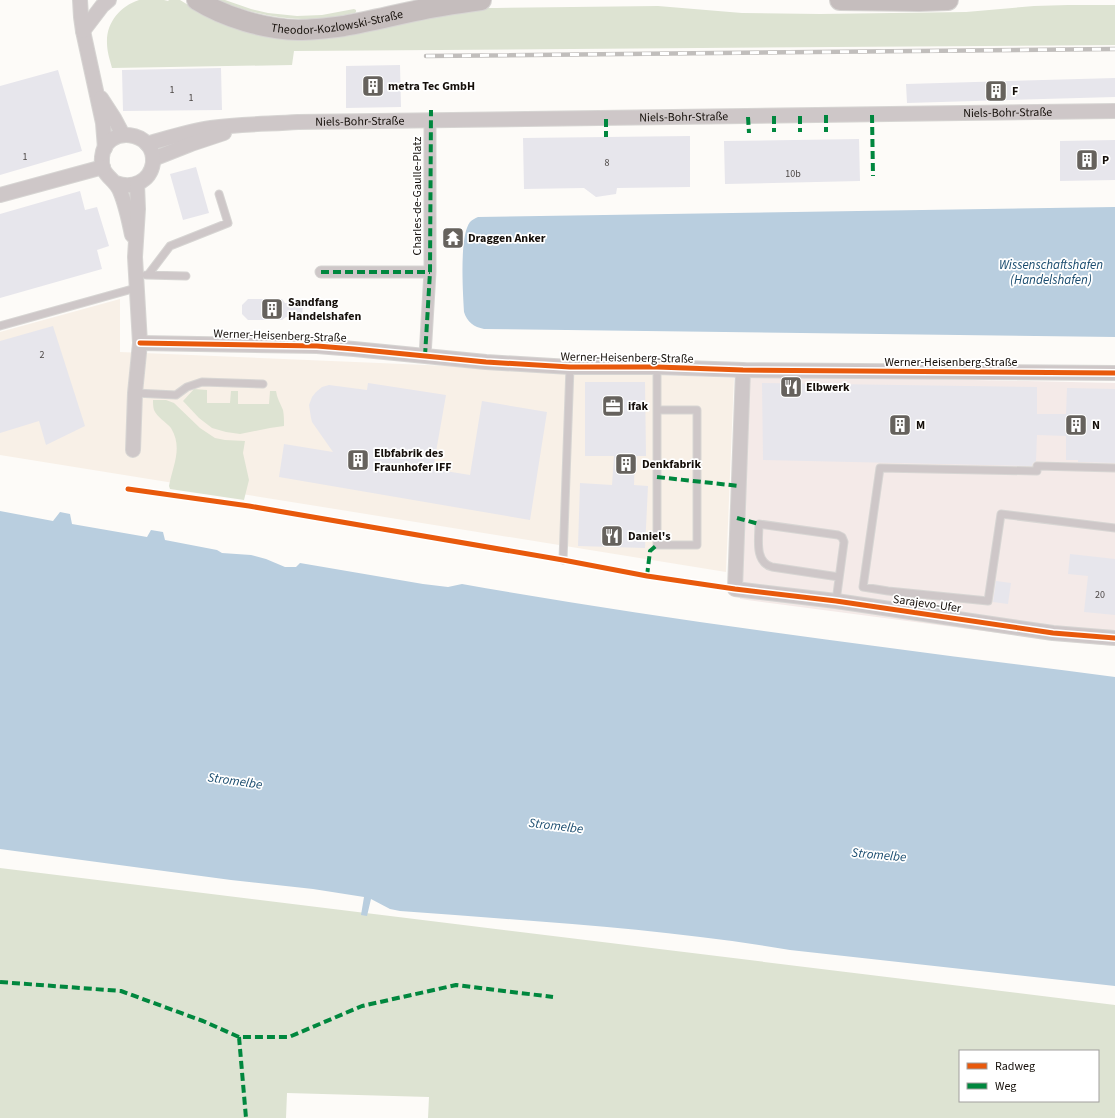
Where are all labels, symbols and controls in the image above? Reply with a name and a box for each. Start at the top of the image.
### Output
street label: Theodor-Kozlowski-Straße [270,5,405,39]
building icon: metra Tec GmbH [360,73,386,99]
place label: metra Tec GmbH [388,78,475,95]
building icon: F [983,78,1009,104]
house number: 1 [170,83,175,97]
place label: F [1012,83,1018,100]
house number: 1 [189,91,194,105]
street label: Niels-Bohr-Straße [963,103,1052,122]
street label: Niels-Bohr-Straße [639,108,728,126]
street label: Niels-Bohr-Straße [315,112,404,130]
street label: Charles-de-Gaulle-Platz [409,137,426,255]
building icon: P [1074,147,1100,173]
house number: 1 [23,150,28,164]
place label: P [1102,152,1109,169]
house number: 8 [605,156,610,170]
house number: 10b [785,167,801,181]
temple icon: Draggen Anker [440,225,466,251]
place label: Draggen Anker [468,230,546,247]
water label: Wissenschaftshafen (Handelshafen) [999,256,1103,289]
place label: Sandfang Handelshafen [288,294,361,325]
building icon: Sandfang Handelshafen [259,296,285,322]
street label: Werner-Heisenberg-Straße [213,325,347,347]
house number: 2 [40,348,45,362]
street label: Werner-Heisenberg-Straße [560,348,694,368]
street label: Werner-Heisenberg-Straße [884,354,1018,371]
restaurant icon: Elbwerk [778,374,804,400]
place label: Elbwerk [806,379,850,396]
office icon: ifak [600,393,626,419]
place label: ifak [628,398,648,415]
building icon: M [887,412,913,438]
building icon: N [1063,412,1089,438]
place label: M [916,417,925,434]
place label: N [1092,417,1100,434]
place label: Elbfabrik des Fraunhofer IFF [374,445,452,476]
building icon: Elbfabrik des Fraunhofer IFF [345,447,371,473]
building icon: Denkfabrik [613,451,639,477]
place label: Denkfabrik [642,456,701,473]
restaurant icon: Daniel's [599,523,625,549]
place label: Daniel's [628,528,670,545]
house number: 20 [1095,588,1105,602]
street label: Sarajevo-Ufer [892,591,963,617]
water label: Stromelbe [207,768,263,794]
water label: Stromelbe [528,814,584,838]
water label: Stromelbe [851,844,907,866]
legend [959,1050,1099,1102]
text: Radweg [995,1058,1035,1075]
text: Weg [995,1078,1016,1095]

